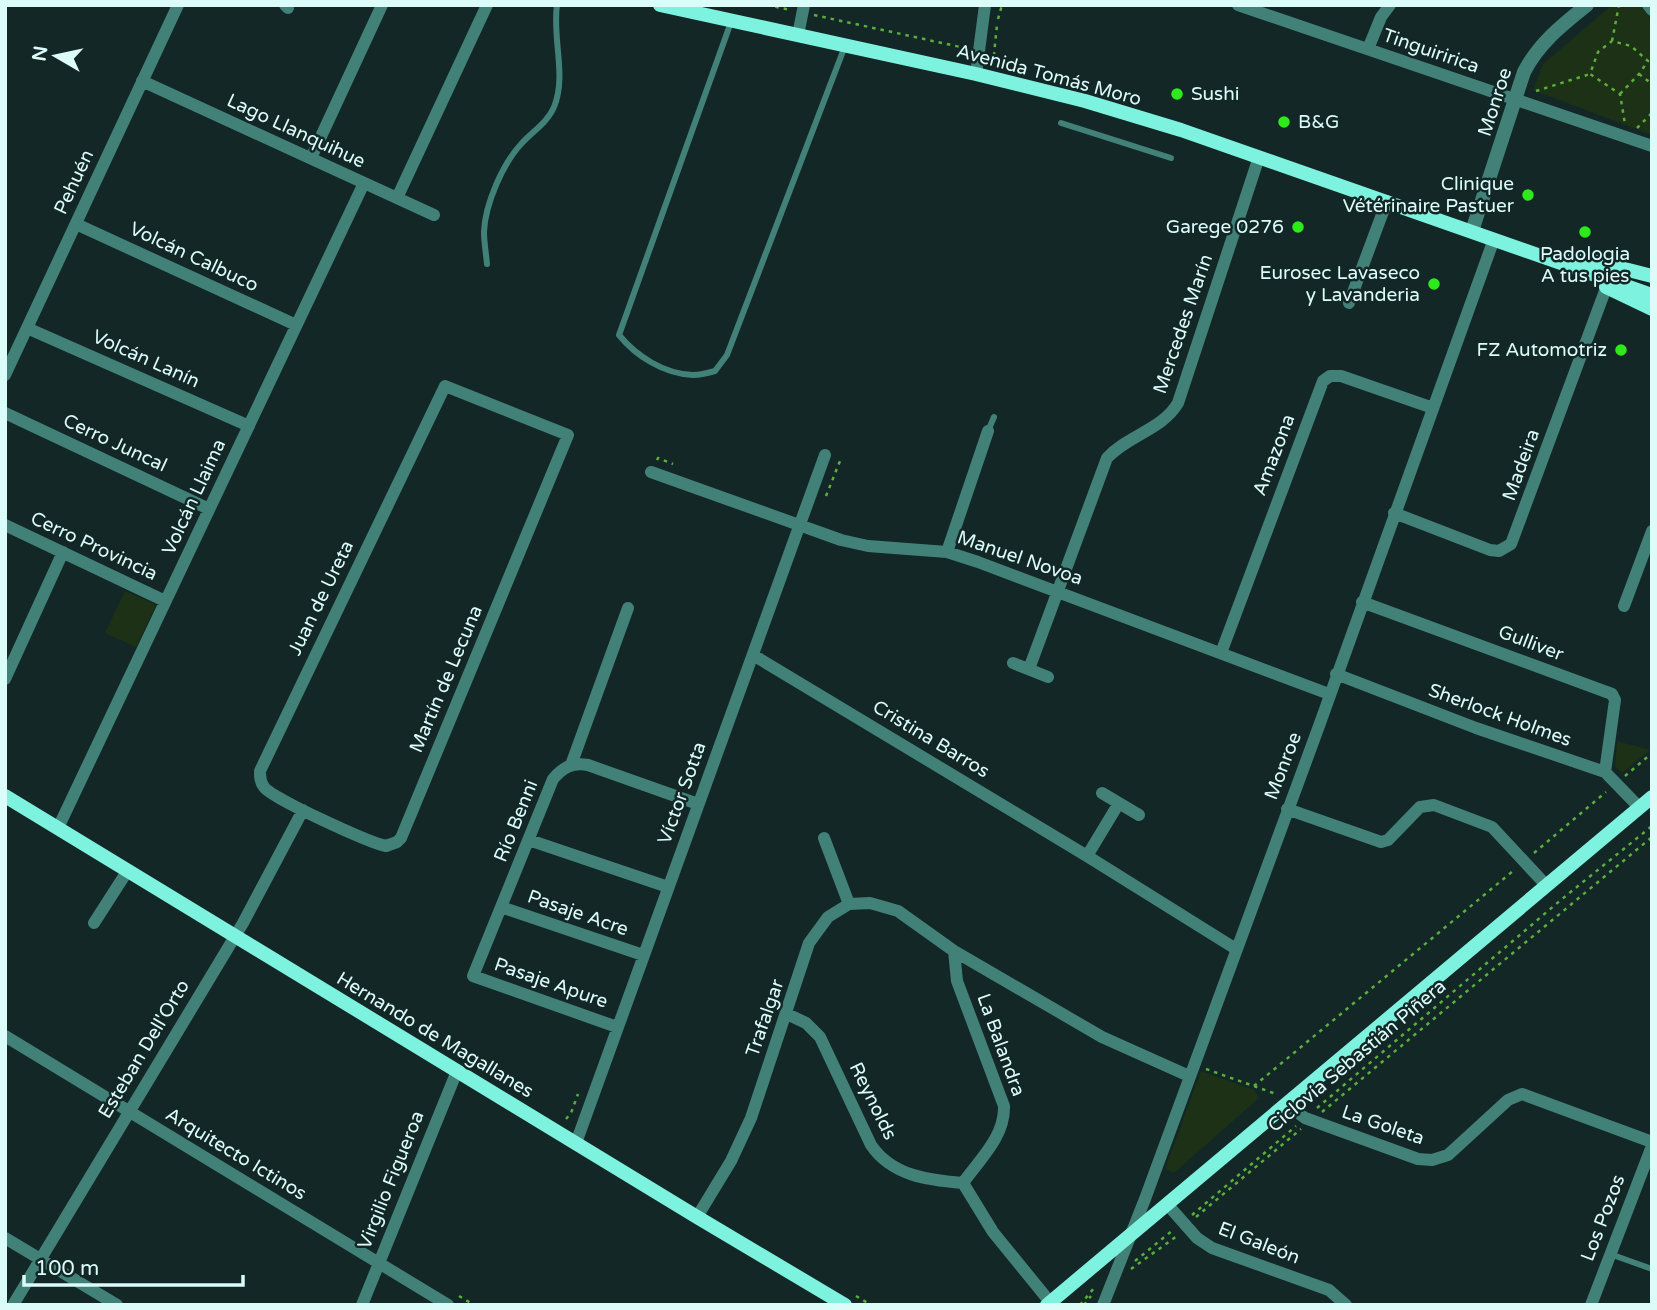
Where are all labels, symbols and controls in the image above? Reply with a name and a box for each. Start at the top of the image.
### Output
north arrow [21,21,91,91]
street label: Tinguiririca [1380,24,1482,78]
street label: Avenida Tomás Moro [954,40,1144,110]
text: N [28,44,52,63]
street label: Monroe [1474,65,1516,139]
place label: Sushi [1191,83,1240,105]
marker: Sushi [1169,86,1185,102]
street label: Lago Llanquihue [223,89,369,173]
place label: B&G [1298,111,1339,133]
marker: B&G [1276,114,1292,130]
street label: Pehuén [50,146,98,218]
place label: Clinique Vétérinaire Pastuer [1343,173,1515,217]
marker: Clinique Vétérinaire Pastuer [1520,187,1536,203]
place label: Garege 0276 [1166,216,1284,238]
street label: Volcán Calbuco [126,218,262,296]
marker: Garege 0276 [1290,219,1306,235]
marker: Padologia A tus pies [1577,224,1593,240]
place label: Padologia A tus pies [1540,243,1630,287]
street label: Mercedes Marín [1149,251,1217,397]
place label: Eurosec Lavaseco y Lavanderia [1260,262,1420,306]
marker: Eurosec Lavaseco y Lavanderia [1426,276,1442,292]
street label: Volcán Lanín [89,326,203,392]
place label: FZ Automotriz [1477,339,1607,361]
marker: FZ Automotriz [1613,342,1629,358]
street label: Cerro Juncal [60,409,170,477]
street label: Amazona [1248,411,1300,499]
street label: Madeira [1498,426,1544,504]
street label: Volcán Llaima [158,436,230,558]
street label: Cerro Provincia [27,507,161,585]
street label: Manuel Novoa [954,526,1086,590]
street label: Juan de Ureta [284,537,358,659]
street label: Martín de Lecuna [405,602,487,756]
street label: Gulliver [1495,621,1567,666]
street label: Sherlock Holmes [1426,679,1574,751]
street label: Cristina Barros [869,696,993,782]
street label: Monroe [1260,729,1306,803]
street label: Víctor Sotta [653,739,711,847]
street label: Río Benni [490,777,542,865]
street label: Pasaje Acre [525,885,631,941]
street label: Pasaje Apure [491,953,611,1013]
street label: Hernando de Magallanes [333,968,537,1102]
street label: Ciclovía Sebastián Piñera [1264,975,1450,1137]
street label: Esteban Dell'Orto [94,976,194,1122]
street label: Trafalgar [742,976,789,1060]
street label: La Balandra [972,991,1030,1099]
street label: Reynolds [845,1059,901,1143]
street label: La Goleta [1339,1101,1427,1149]
street label: Arquitecto Ictinos [162,1103,310,1205]
street label: Virgilio Figueroa [353,1108,429,1252]
street label: Los Pozos [1576,1172,1630,1264]
street label: El Galeón [1215,1217,1303,1269]
scale bar [24,1244,243,1288]
text: 100 m [35,1256,99,1281]

